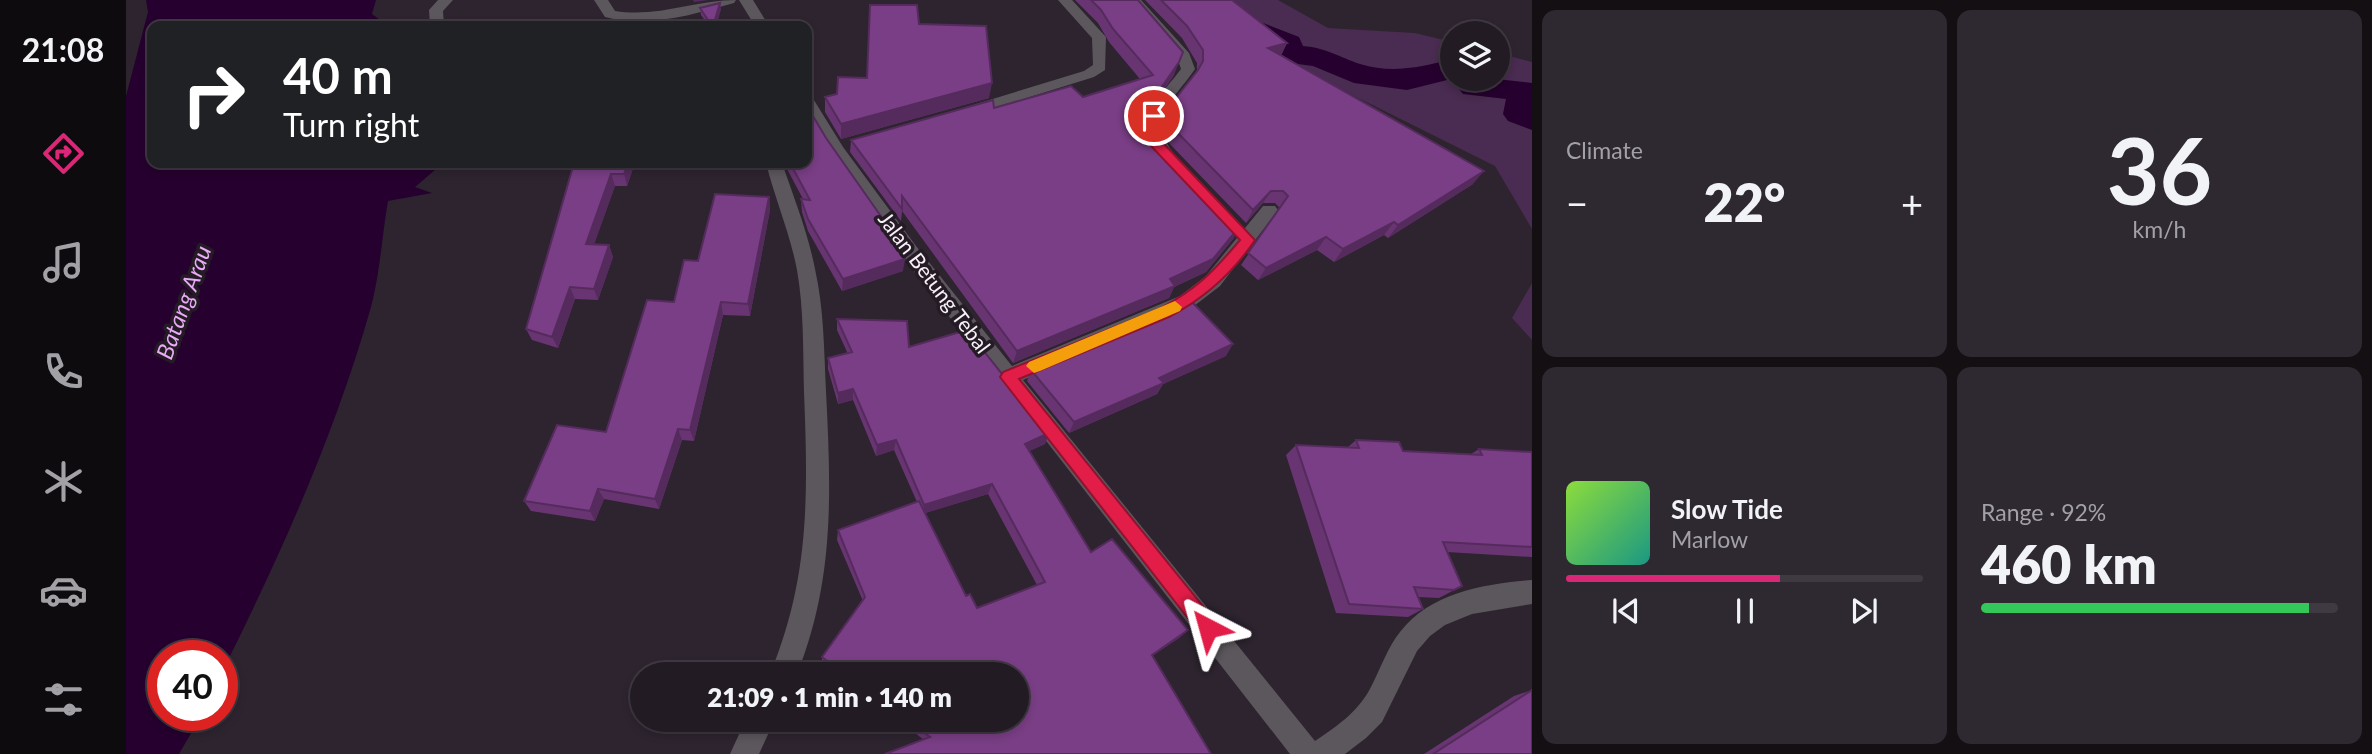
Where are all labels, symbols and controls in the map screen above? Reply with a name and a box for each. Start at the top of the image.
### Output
map controls [1440,21,1510,91]
button: layers [1440,21,1510,91]
text: 21:08 [22,30,104,69]
text: 40 m [283,46,393,104]
icon: right [168,49,259,140]
pin [1124,86,1184,146]
icon: arrive [1135,97,1173,135]
text: Turn right [283,105,419,144]
text: 36 [2107,115,2212,224]
icon: directions [39,129,88,178]
text: Climate [1566,136,1643,164]
text: 22° [1704,171,1785,233]
text: − [1566,180,1588,226]
text: + [1901,180,1923,226]
street label: Jalan Betung Tebal [874,206,996,358]
text: km/h [2133,215,2186,243]
icon: music [39,238,88,287]
water label: Batang Arau [150,241,216,363]
icon: phone [39,347,88,396]
icon: climate [39,457,88,506]
text: Slow Tide [1671,493,1783,525]
text: Range · 92% [1981,498,2106,526]
text: Marlow [1671,525,1748,553]
text: 460 km [1981,533,2157,595]
icon: car [39,566,88,615]
position arrow [1171,591,1245,665]
icon: previous [1607,592,1645,630]
icon: pause [1726,592,1764,630]
icon: next [1845,592,1883,630]
speed limit sign: 40 [147,640,238,731]
icon: filters [39,675,88,724]
text: 21:09 · 1 min · 140 m [707,681,952,713]

